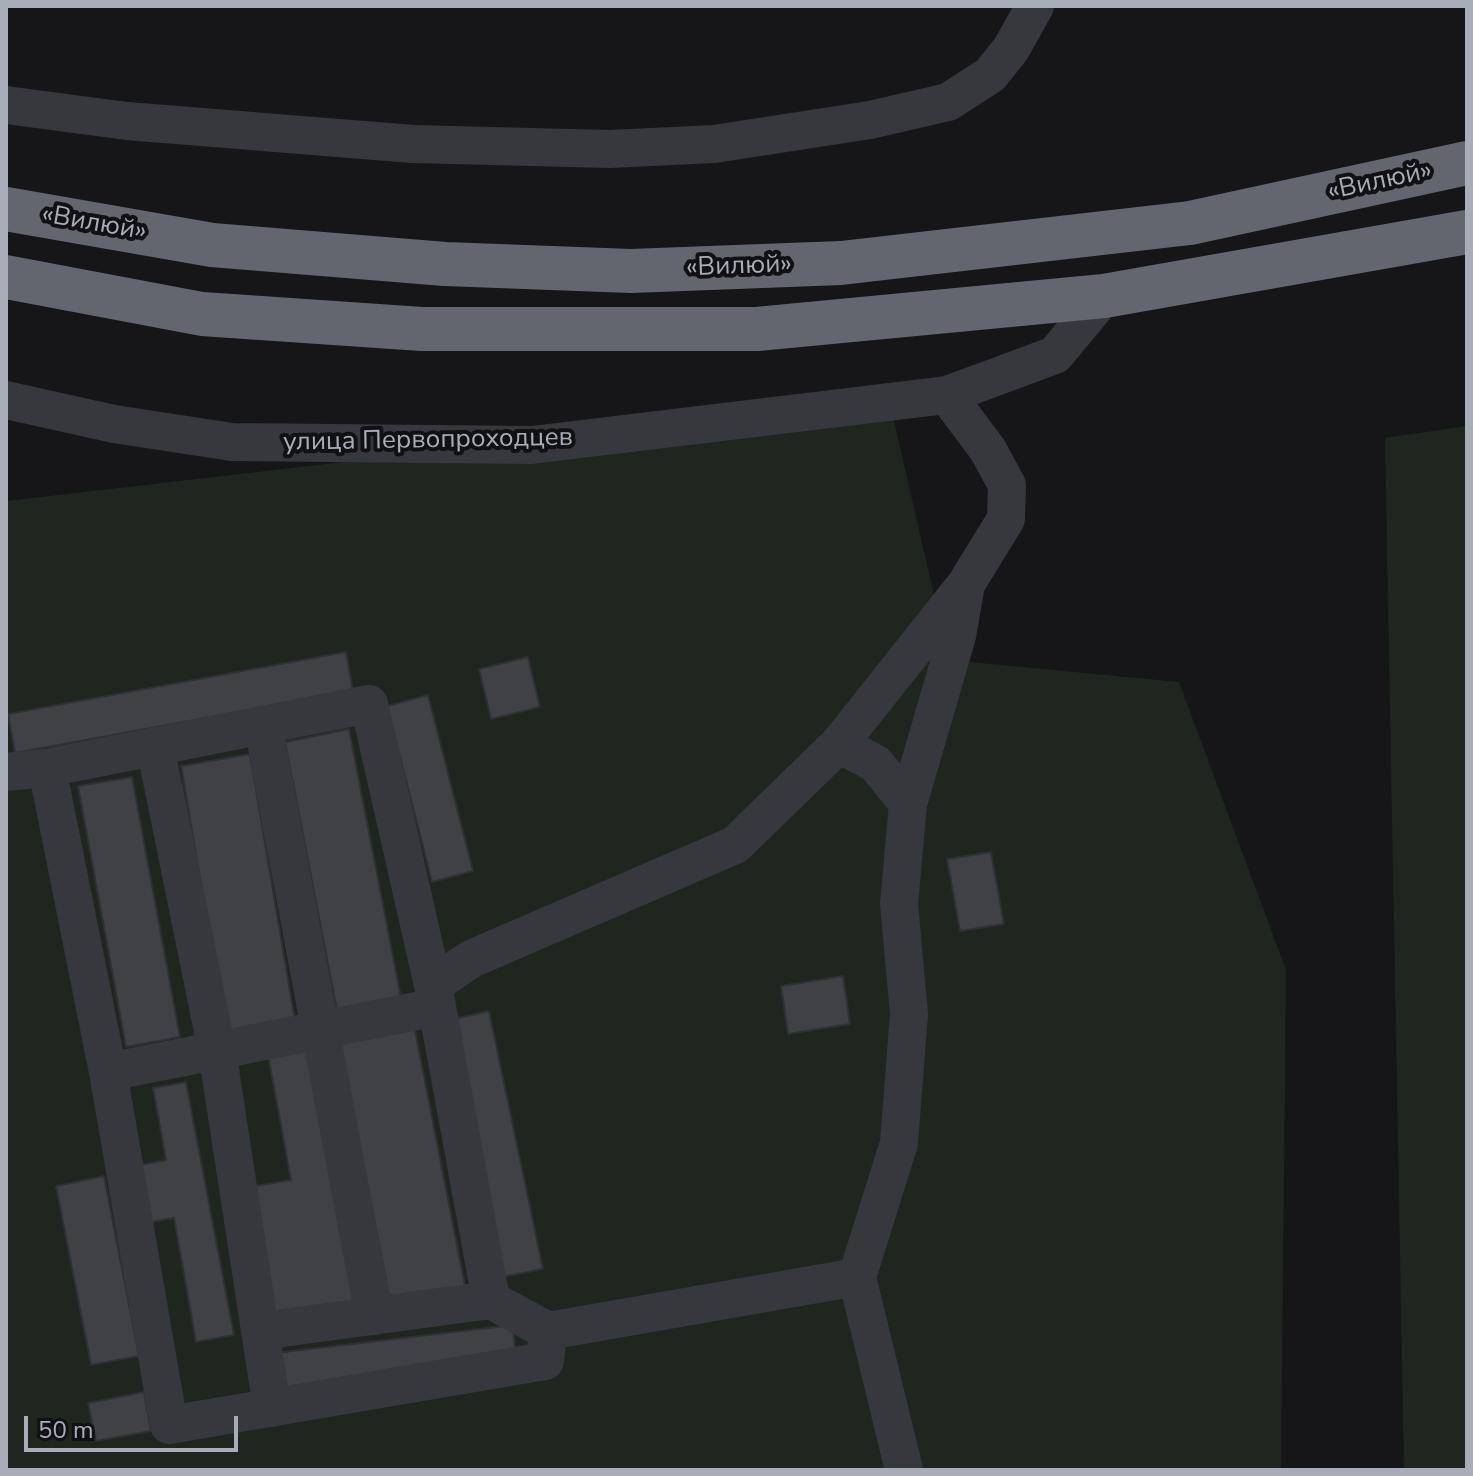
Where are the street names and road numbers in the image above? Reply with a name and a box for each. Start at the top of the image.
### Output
street label: «Вилюй» [1325,156,1435,208]
street label: «Вилюй» [39,199,149,249]
street label: «Вилюй» [686,250,792,284]
street label: улица Первопроходцев [283,423,573,459]

